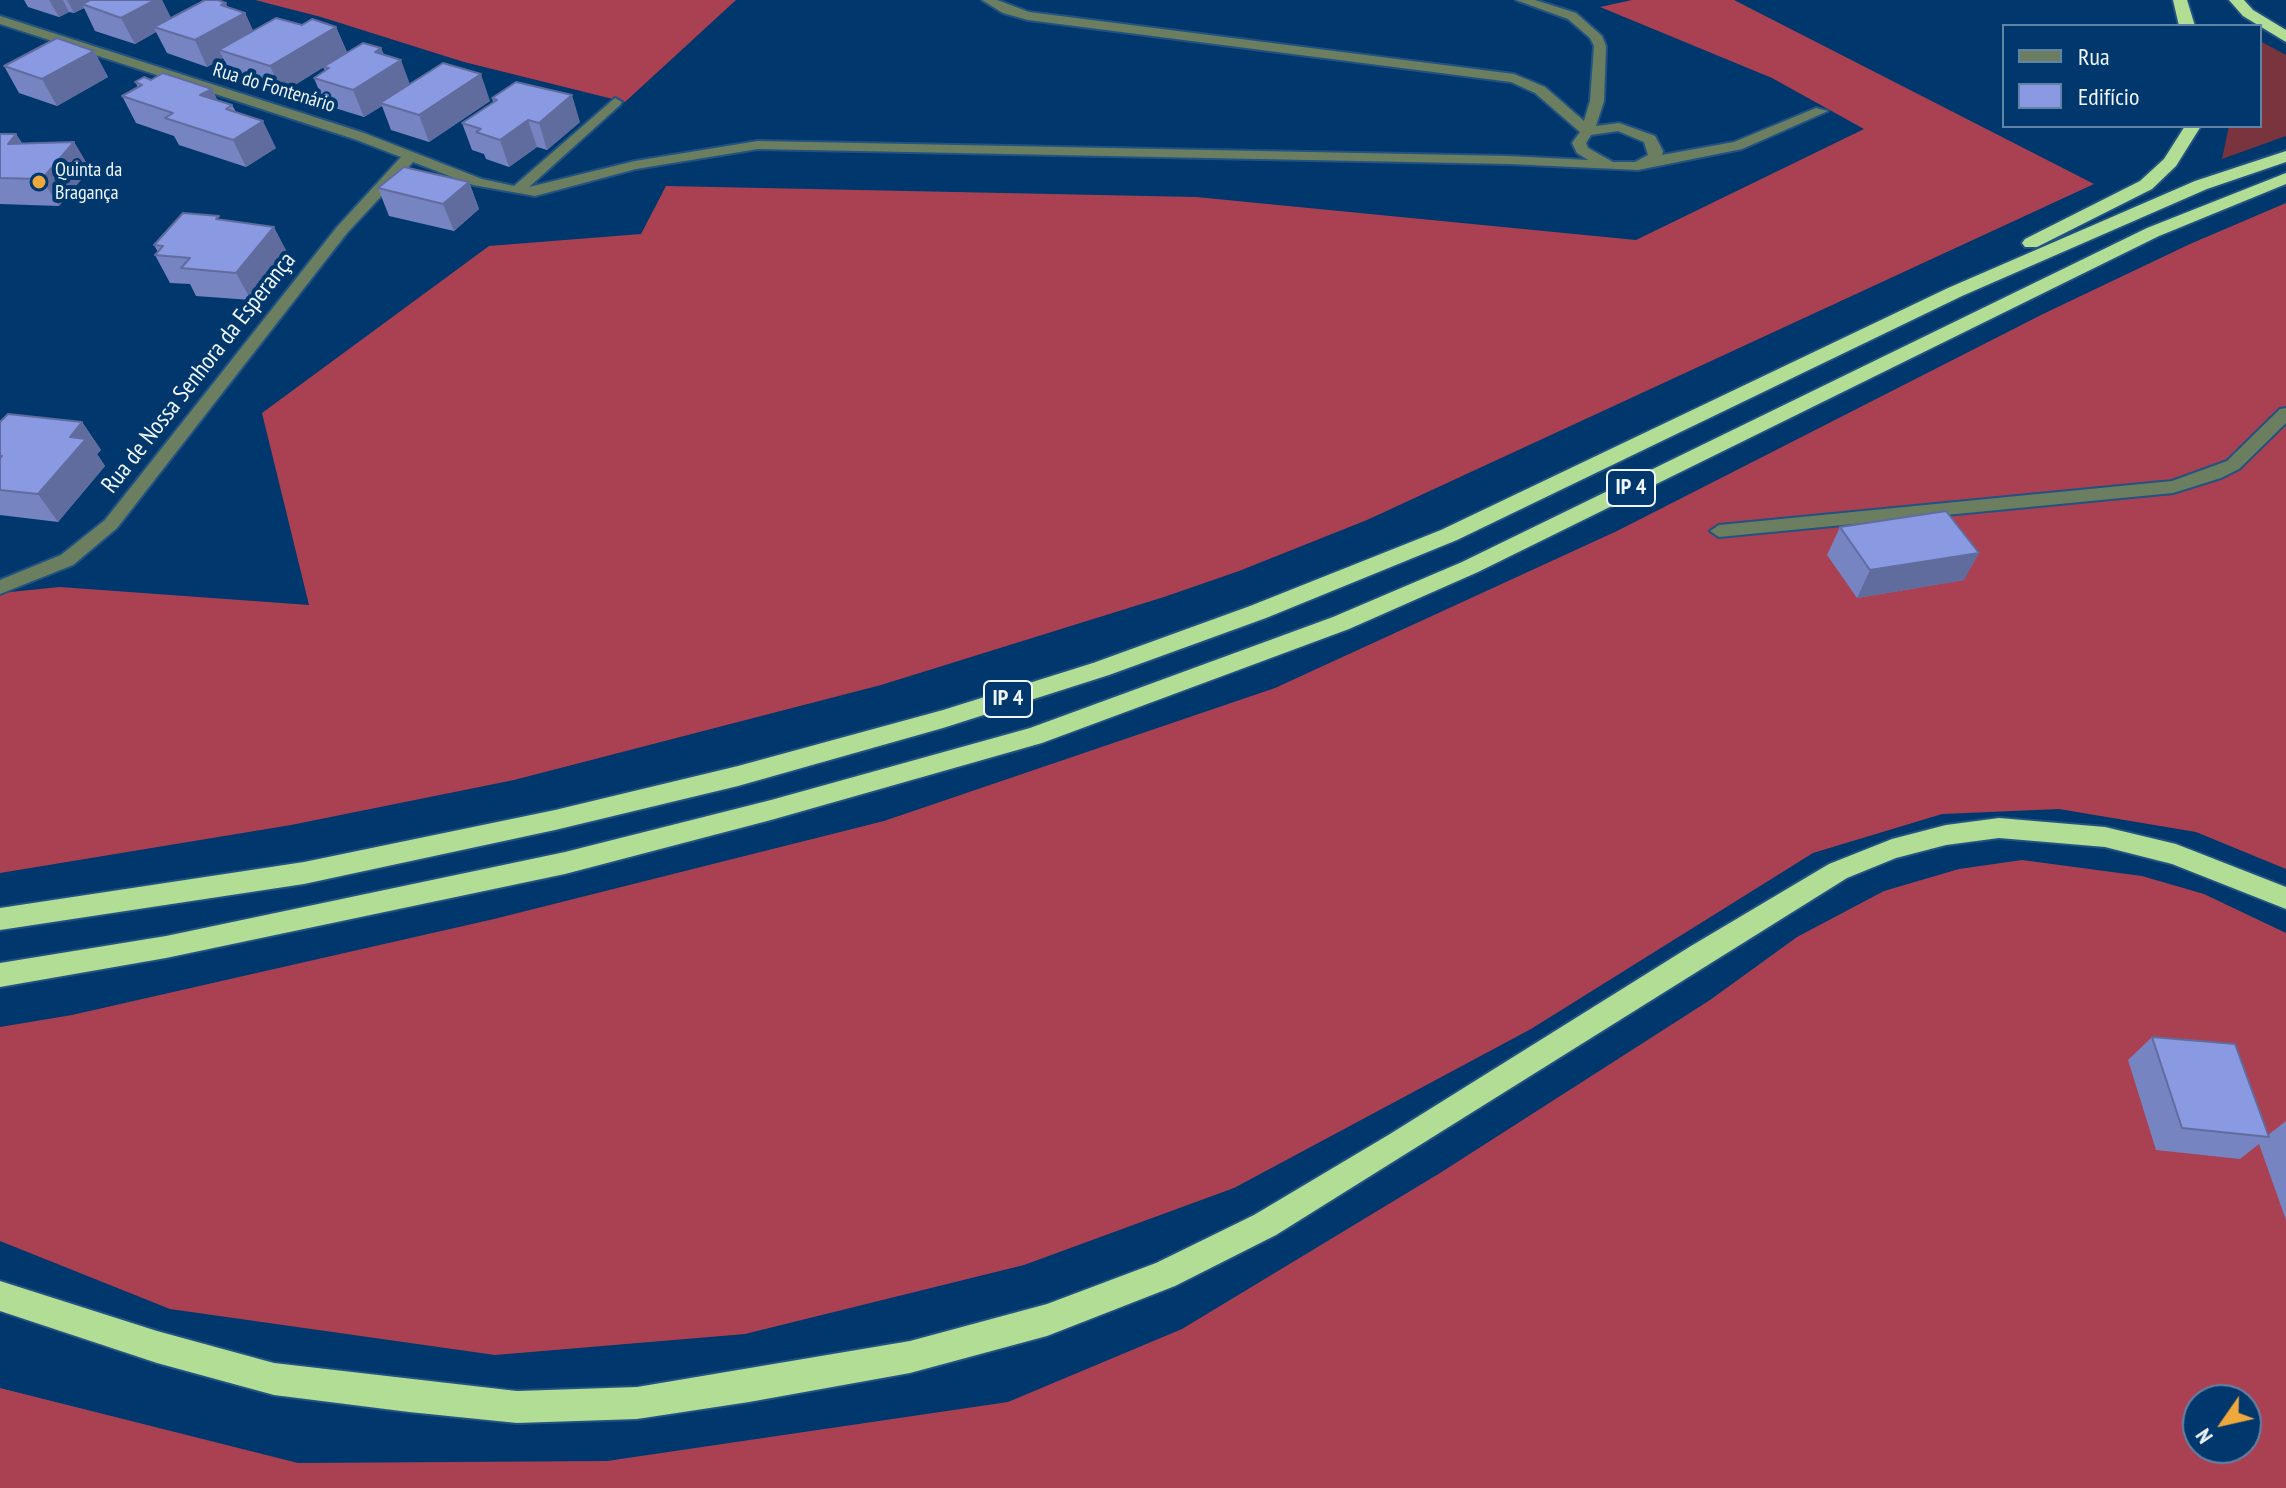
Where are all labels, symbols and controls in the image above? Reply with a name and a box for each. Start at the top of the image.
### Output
legend [2002,24,2262,128]
text: Rua [2078,41,2110,72]
street label: Rua do Fontenário [210,58,338,118]
text: Edifício [2078,81,2139,112]
place label: Quinta da Bragança [55,158,122,205]
marker: Quinta da Bragança [30,173,48,191]
street label: Rua de Nossa Senhora da Esperança [96,247,302,499]
road number: IP 4 [1607,470,1655,506]
road number: IP 4 [984,681,1032,717]
north arrow [2182,1384,2262,1464]
text: N [2189,1424,2219,1449]

